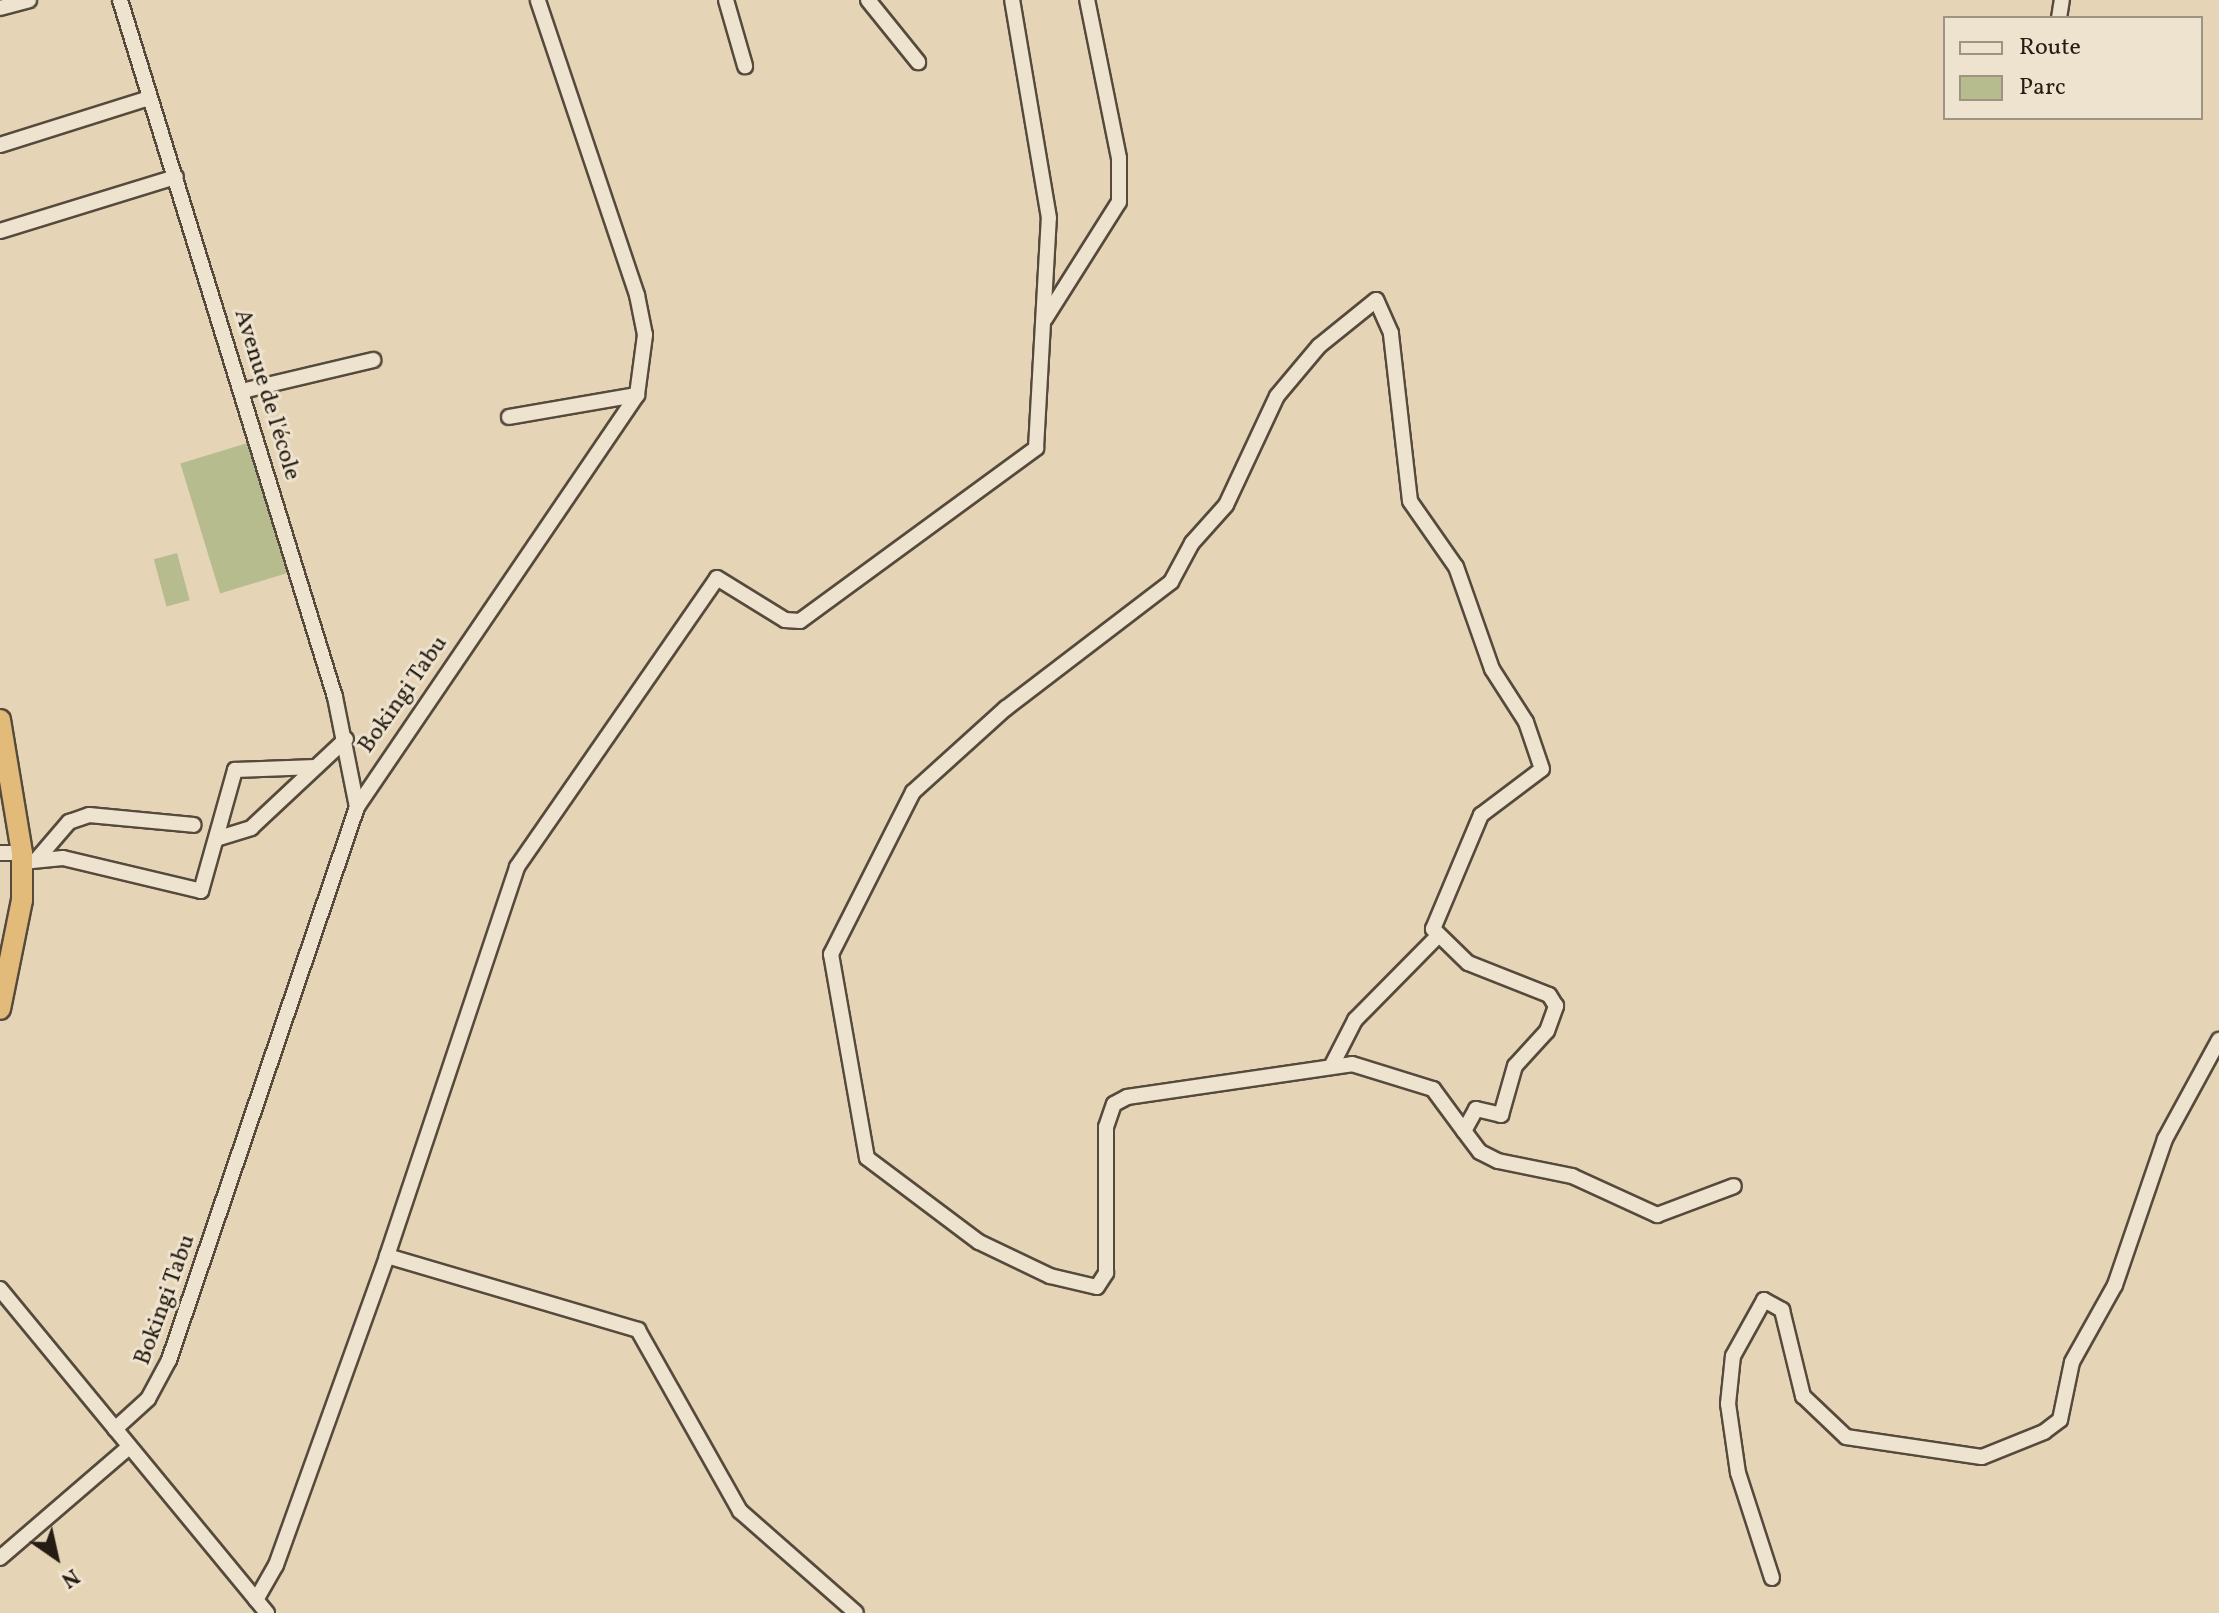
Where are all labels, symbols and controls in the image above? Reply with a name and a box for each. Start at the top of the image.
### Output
legend [1943,16,2203,120]
text: Route [2019,31,2081,65]
text: Parc [2019,71,2066,105]
street label: Avenue de l'école [226,306,306,484]
street label: Bokingi Tabu [353,630,455,760]
street label: Bokingi Tabu [129,1230,203,1370]
north arrow [16,1517,96,1597]
text: N [54,1560,85,1595]

